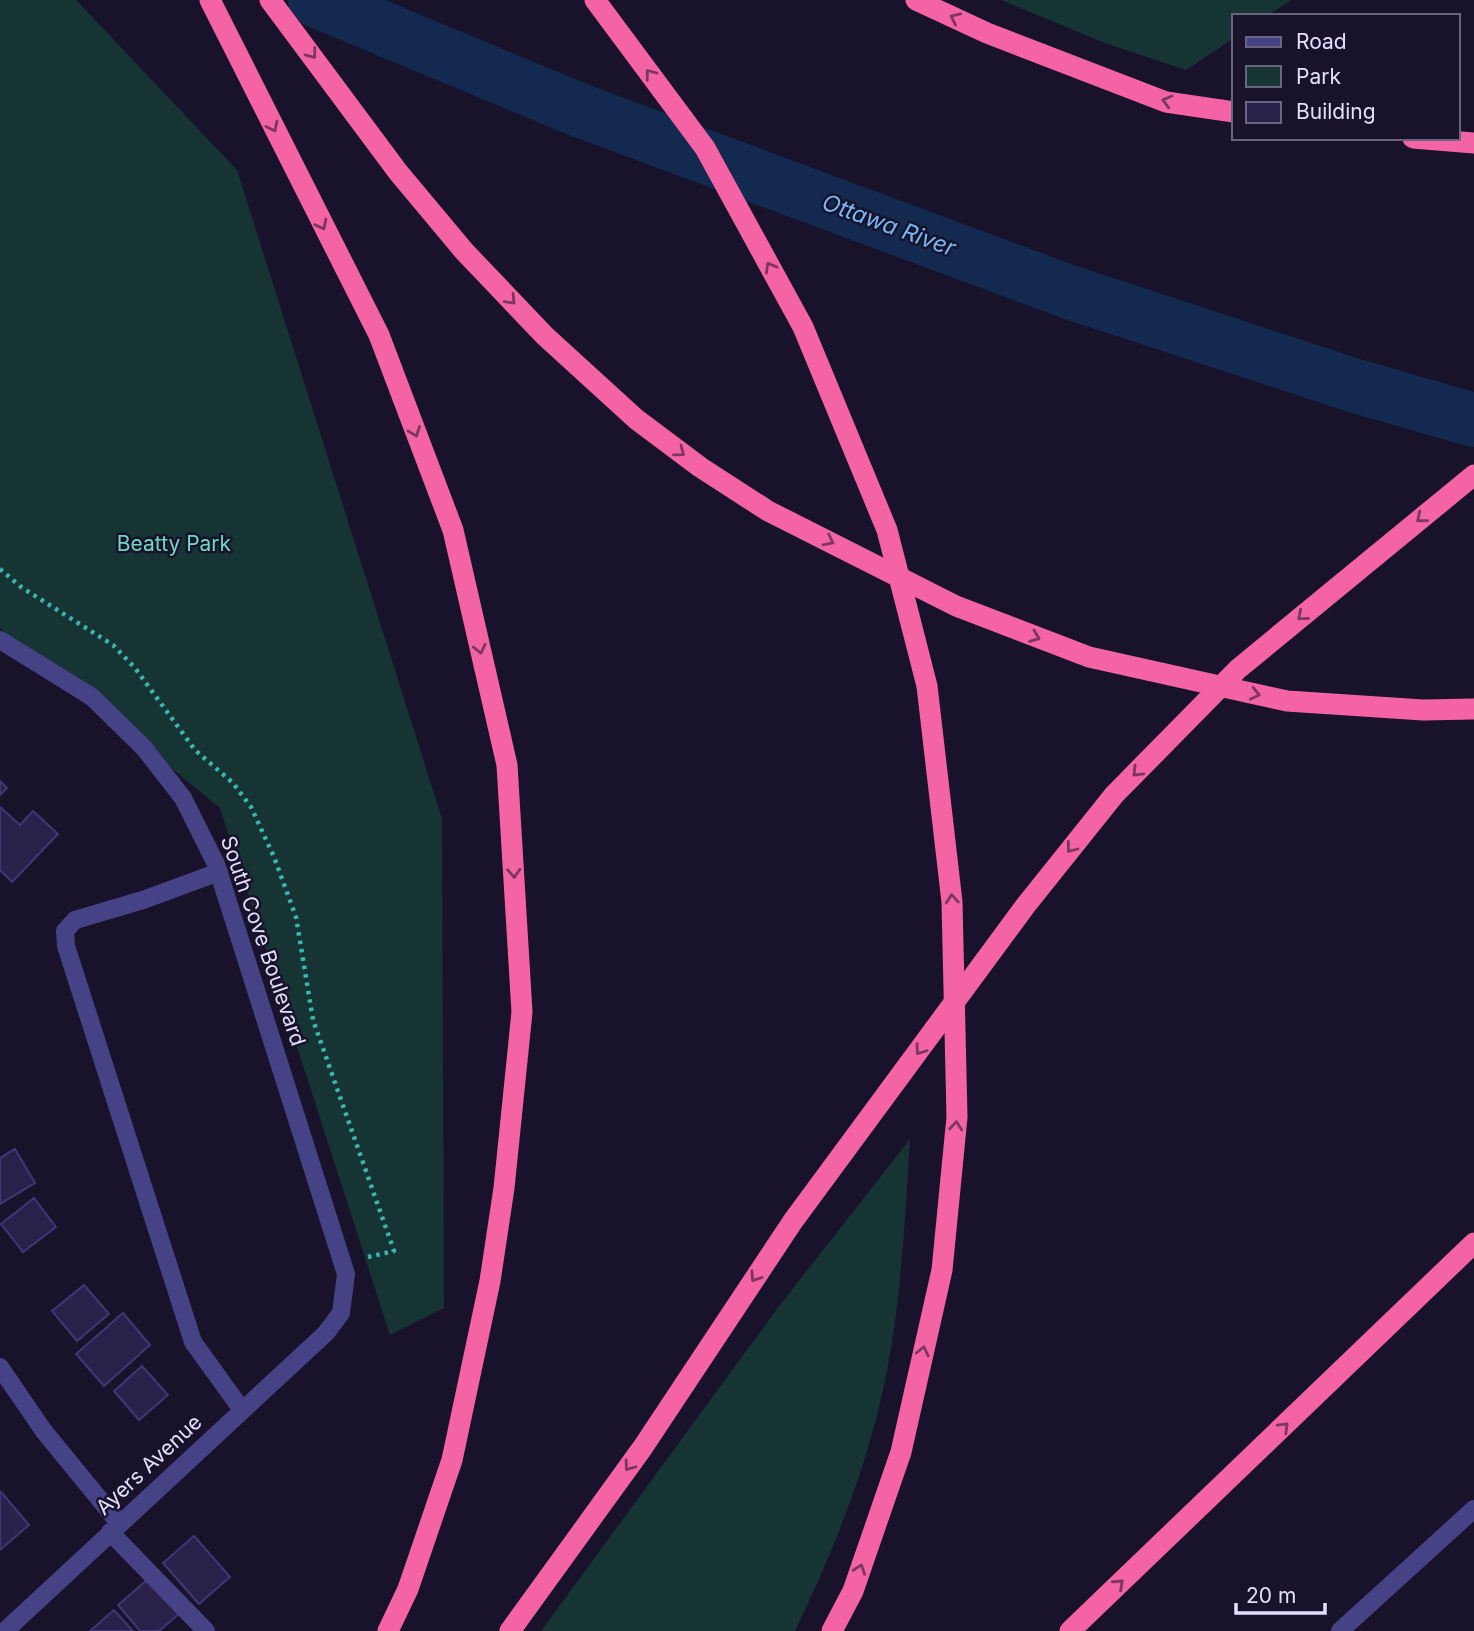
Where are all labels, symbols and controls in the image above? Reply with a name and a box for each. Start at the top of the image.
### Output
one-way arrow [950,12,962,26]
legend [1232,14,1460,140]
text: Road [1296,29,1347,54]
one-way arrow [303,47,316,59]
text: Park [1296,64,1341,89]
one-way arrow [646,69,659,82]
one-way arrow [1161,95,1173,109]
text: Building [1296,99,1376,124]
one-way arrow [264,120,278,132]
water label: Ottawa River [819,188,961,263]
one-way arrow [313,218,327,230]
one-way arrow [765,262,779,274]
one-way arrow [502,292,515,305]
one-way arrow [407,425,421,437]
one-way arrow [672,443,685,456]
one-way arrow [1417,510,1430,522]
park label: Beatty Park [117,531,232,556]
one-way arrow [822,533,834,547]
one-way arrow [1298,608,1311,620]
one-way arrow [1029,628,1041,642]
one-way arrow [472,643,487,655]
one-way arrow [1249,686,1261,701]
one-way arrow [1132,763,1145,776]
street label: South Cove Boulevard [216,833,311,1049]
one-way arrow [1067,841,1080,853]
one-way arrow [506,868,521,879]
one-way arrow [945,893,960,904]
one-way arrow [916,1042,928,1055]
one-way arrow [948,1120,963,1131]
one-way arrow [751,1270,764,1283]
one-way arrow [915,1345,930,1357]
street label: Ayers Avenue [91,1409,207,1520]
one-way arrow [1276,1423,1289,1436]
one-way arrow [625,1458,637,1471]
one-way arrow [852,1563,866,1576]
scale bar [1236,1572,1325,1616]
one-way arrow [1111,1580,1124,1592]
text: 20 m [1246,1583,1296,1608]

